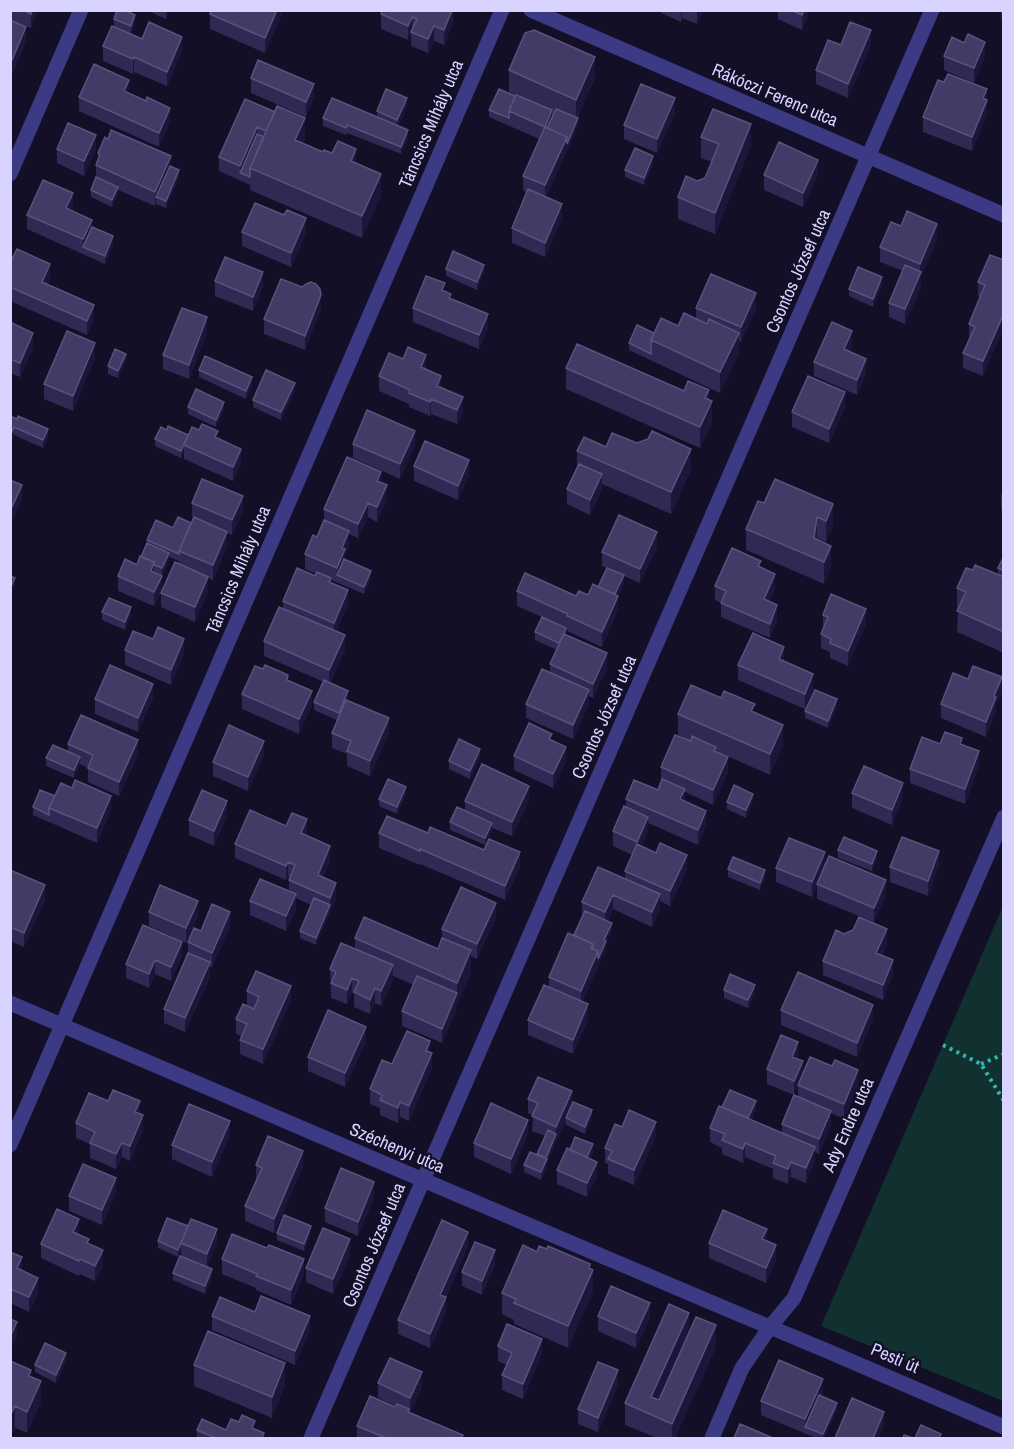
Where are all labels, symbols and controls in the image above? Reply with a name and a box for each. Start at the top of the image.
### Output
street label: Táncsics Mihály utca [392,56,469,192]
street label: Rákóczi Ferenc utca [708,57,842,132]
street label: Csontos József utca [759,205,836,337]
street label: Táncsics Mihály utca [199,502,276,638]
street label: Csontos József utca [565,651,642,783]
street label: Ady Endre utca [815,1074,879,1177]
street label: Széchenyi utca [346,1116,449,1179]
street label: Csontos József utca [336,1179,411,1311]
street label: Pesti út [867,1336,923,1379]

